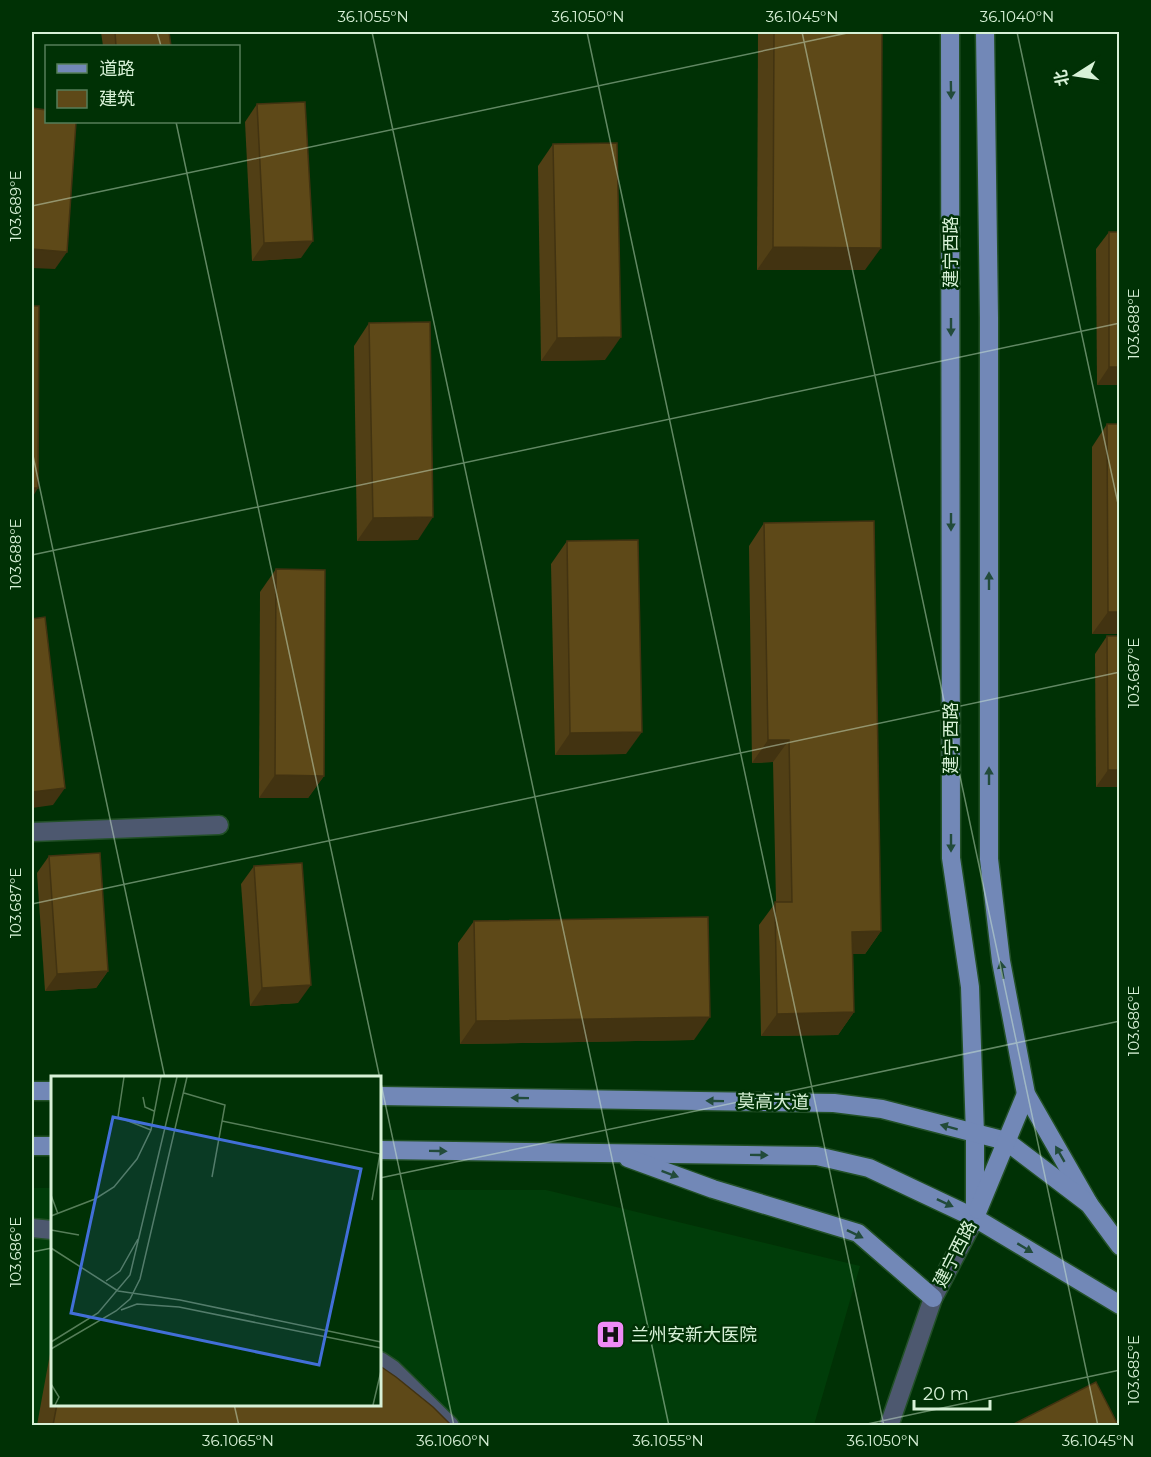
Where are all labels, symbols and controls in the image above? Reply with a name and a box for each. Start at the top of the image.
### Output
text: 36.1055°N [337,7,409,26]
text: 36.1050°N [551,7,625,26]
text: 36.1045°N [766,7,838,26]
text: 36.1040°N [980,7,1054,26]
legend [45,45,240,123]
north arrow [1046,45,1106,105]
text: 道路 [99,58,135,80]
text: 北 [1051,68,1073,88]
one-way arrow [946,80,955,99]
text: 建筑 [99,88,135,110]
text: 103.689°E [6,171,25,241]
street label: 建宁西路 [940,216,962,288]
text: 103.688°E [1124,288,1143,360]
one-way arrow [946,317,956,336]
one-way arrow [946,512,956,531]
text: 103.688°E [6,518,25,590]
one-way arrow [984,571,994,590]
text: 103.687°E [1124,638,1143,708]
street label: 建宁西路 [940,702,962,774]
one-way arrow [984,766,994,785]
one-way arrow [946,833,956,852]
text: 103.687°E [6,868,25,938]
one-way arrow [997,960,1006,979]
text: 103.686°E [1124,986,1143,1056]
inset map [51,1076,381,1406]
street label: 莫高大道 [737,1090,809,1114]
one-way arrow [510,1093,529,1103]
one-way arrow [705,1096,724,1106]
one-way arrow [940,1122,958,1131]
one-way arrow [1055,1145,1065,1162]
one-way arrow [428,1146,447,1156]
one-way arrow [749,1151,768,1160]
one-way arrow [661,1169,679,1179]
one-way arrow [936,1199,953,1208]
text: 103.686°E [6,1217,25,1287]
street label: 建宁西路 [929,1217,981,1291]
one-way arrow [846,1230,863,1239]
one-way arrow [1017,1242,1033,1253]
hospital icon: 兰州安新大医院 [594,1319,626,1351]
place label: 兰州安新大医院 [631,1324,757,1346]
text: 103.685°E [1124,1335,1143,1405]
scale bar [914,1373,990,1411]
text: 20 m [923,1383,969,1405]
text: 36.1065°N [202,1431,274,1450]
text: 36.1060°N [416,1431,490,1450]
text: 36.1055°N [632,1431,704,1450]
text: 36.1050°N [846,1431,920,1450]
text: 36.1045°N [1062,1431,1134,1450]

